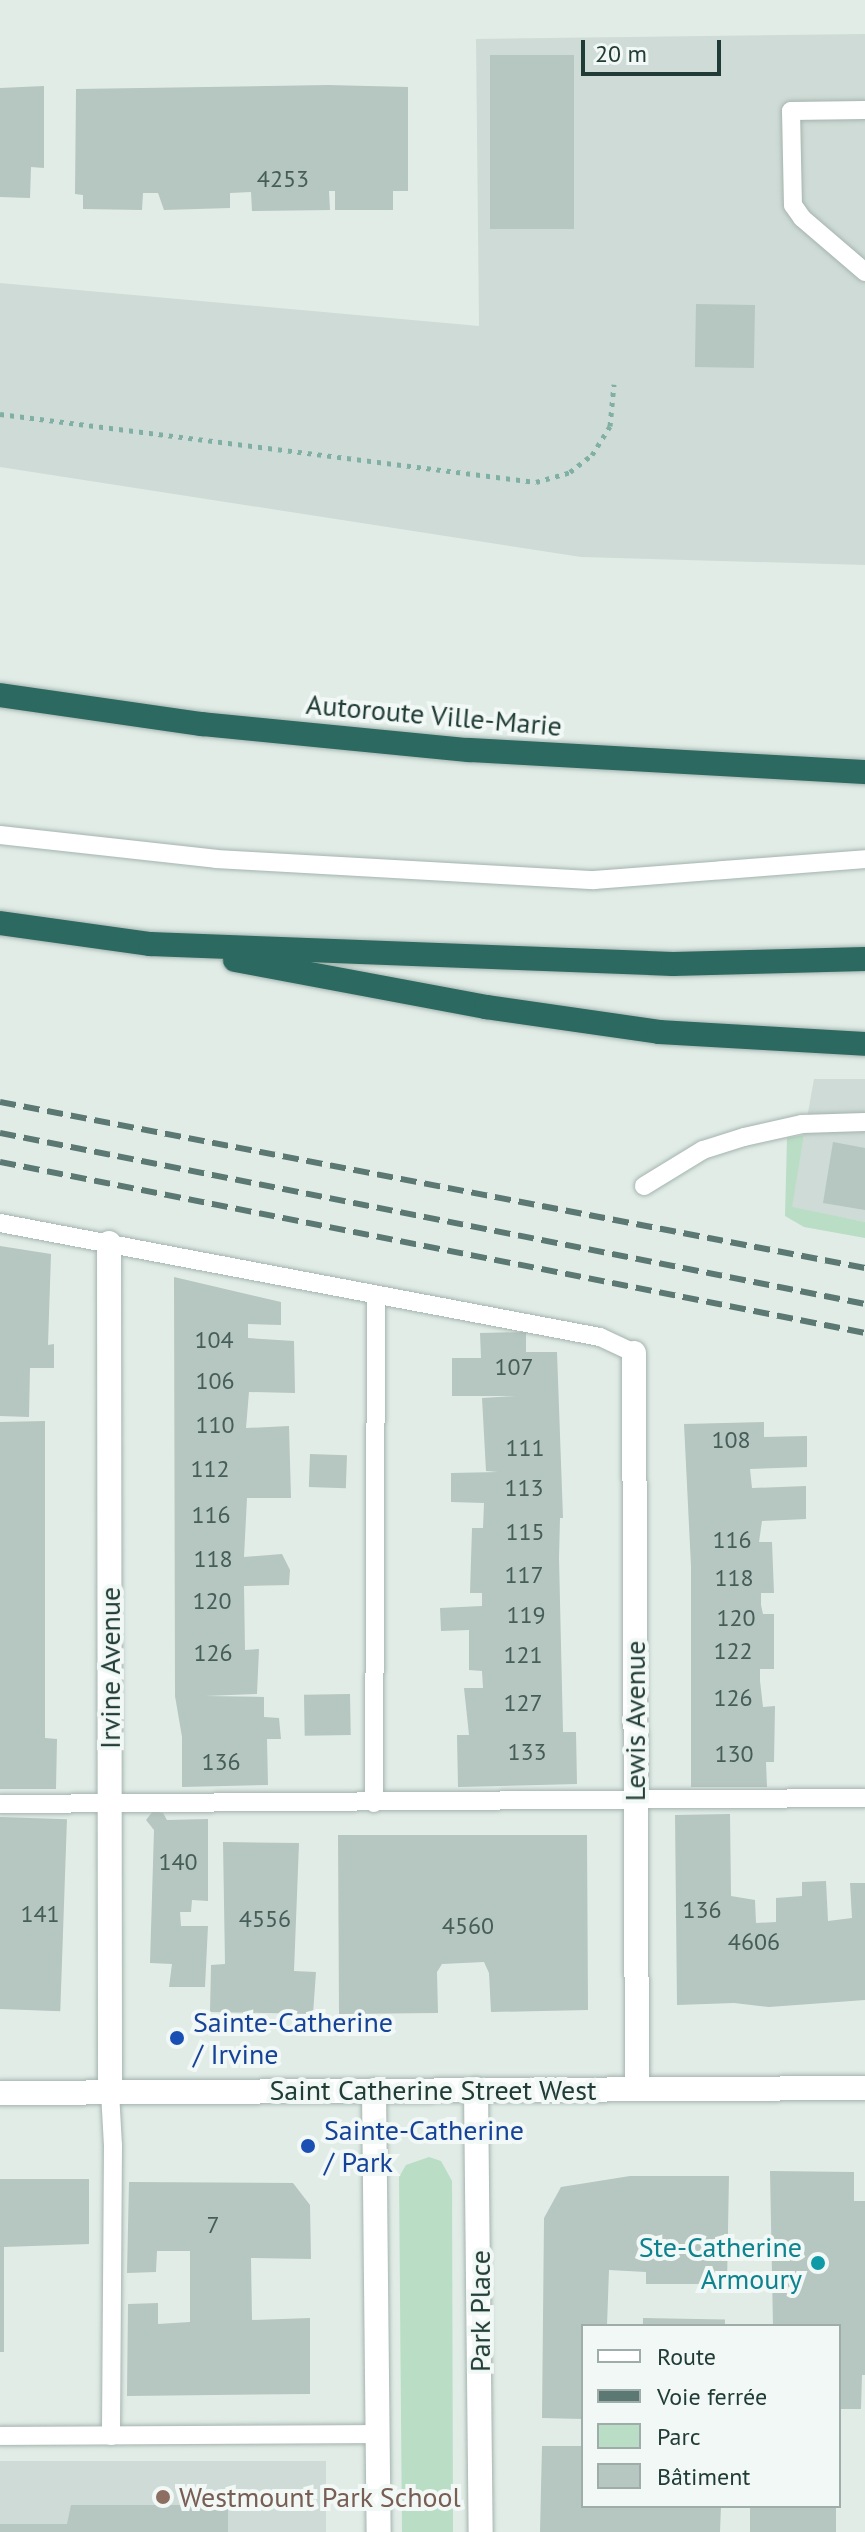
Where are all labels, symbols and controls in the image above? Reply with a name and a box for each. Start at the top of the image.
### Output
scale bar [585,24,725,74]
text: 20 m [595,38,647,69]
house number: 4253 [257,165,309,193]
street label: Autoroute Ville-Marie [304,687,564,743]
house number: 104 [194,1326,234,1354]
house number: 107 [494,1353,534,1381]
house number: 106 [195,1367,235,1395]
house number: 110 [195,1411,235,1439]
house number: 108 [711,1426,751,1454]
house number: 111 [505,1434,545,1462]
house number: 112 [190,1455,230,1483]
house number: 113 [504,1474,544,1502]
house number: 116 [191,1501,231,1529]
house number: 115 [505,1518,545,1546]
house number: 116 [712,1526,752,1554]
house number: 118 [193,1545,233,1573]
house number: 117 [504,1561,544,1589]
house number: 118 [714,1564,754,1592]
street label: Irvine Avenue [93,1586,127,1750]
house number: 120 [192,1587,232,1615]
house number: 119 [506,1601,546,1629]
house number: 120 [716,1604,756,1632]
house number: 122 [713,1637,753,1665]
house number: 126 [193,1639,233,1667]
street label: Lewis Avenue [618,1640,652,1802]
house number: 121 [503,1641,543,1669]
house number: 126 [713,1684,753,1712]
house number: 127 [503,1689,543,1717]
house number: 133 [507,1738,547,1766]
house number: 130 [714,1740,754,1768]
house number: 136 [201,1748,241,1776]
house number: 140 [158,1848,198,1876]
house number: 136 [682,1896,722,1924]
house number: 141 [20,1900,60,1928]
house number: 4556 [239,1905,291,1933]
house number: 4560 [442,1912,494,1940]
house number: 4606 [728,1928,780,1956]
place label: Sainte-Catherine / Irvine [193,2005,393,2071]
marker: Sainte-Catherine / Irvine [168,2029,186,2047]
street label: Saint Catherine Street West [269,2073,597,2107]
place label: Sainte-Catherine / Park [324,2113,524,2179]
marker: Sainte-Catherine / Park [299,2137,317,2155]
house number: 7 [206,2211,220,2239]
place label: Ste-Catherine Armoury [639,2230,802,2296]
street label: Park Place [463,2250,497,2372]
marker: Ste-Catherine Armoury [809,2254,827,2272]
legend [581,2324,841,2508]
text: Route [657,2341,716,2372]
text: Voie ferrée [657,2381,767,2412]
text: Parc [657,2421,700,2452]
text: Bâtiment [657,2461,750,2492]
place label: Westmount Park School [179,2480,462,2514]
marker: Westmount Park School [154,2488,172,2506]

